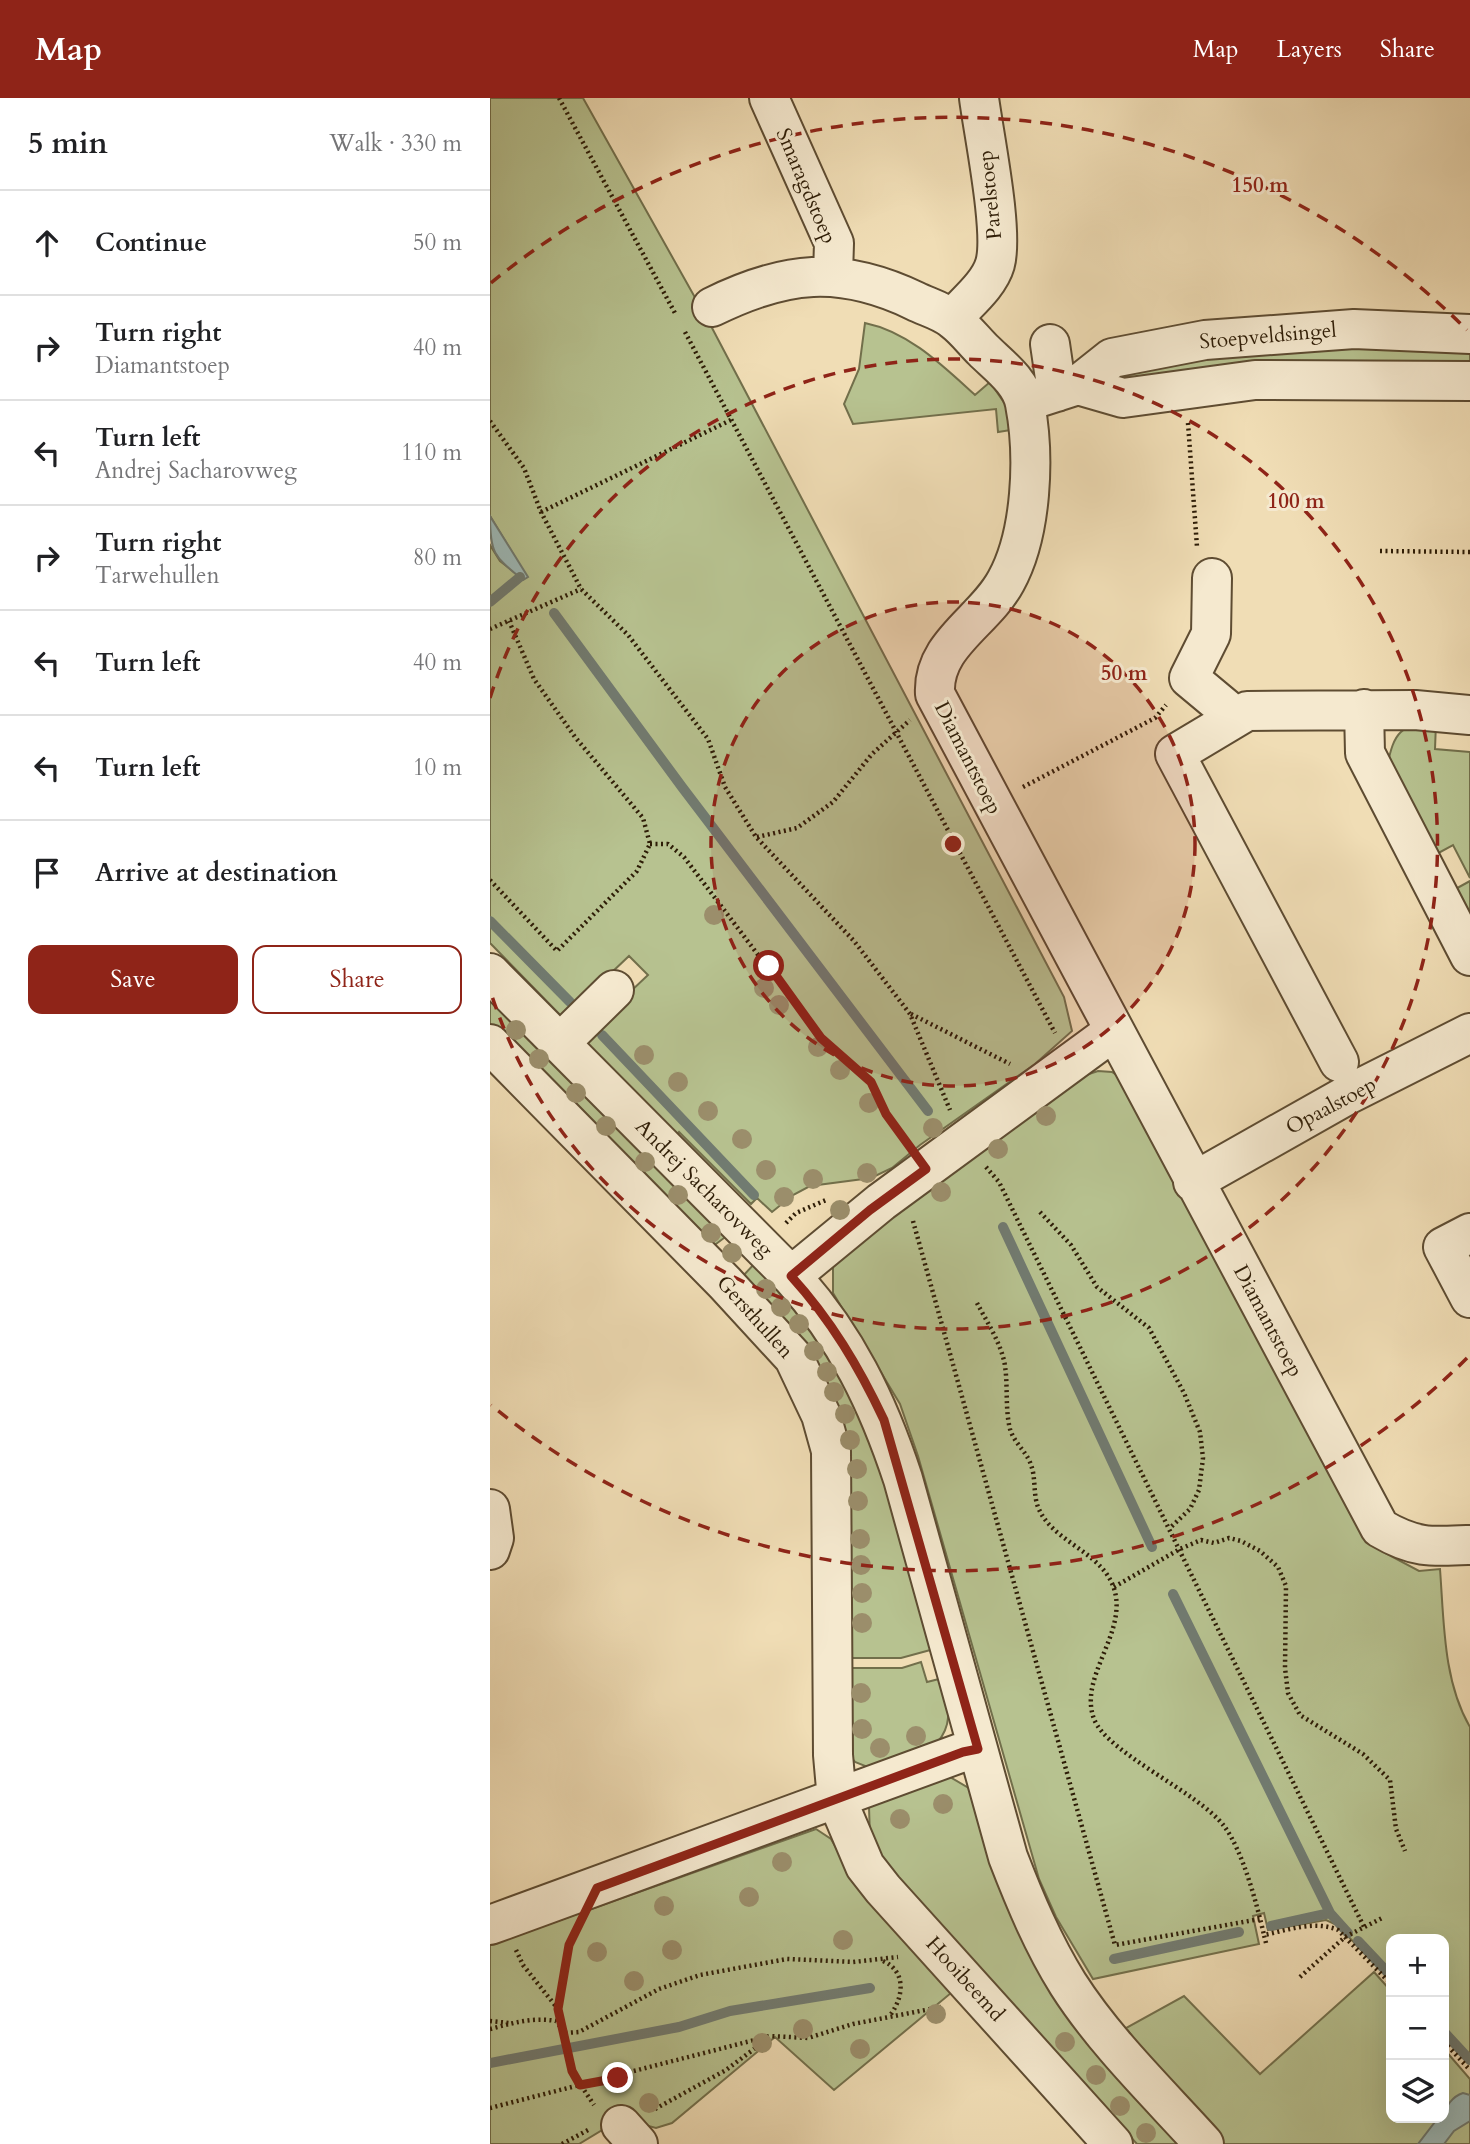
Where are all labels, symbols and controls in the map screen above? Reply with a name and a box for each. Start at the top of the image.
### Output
text: Map [35,27,102,72]
text: Map [1193,33,1239,66]
text: Layers [1277,33,1342,66]
text: Share [1380,33,1435,66]
text: 5 min [28,123,108,164]
street label: Smaragdstoep [769,124,843,248]
text: Walk · 330 m [329,128,462,159]
street label: Parelstoep [971,149,1009,241]
text: 150 m [1231,171,1289,200]
icon: ahead [28,224,66,262]
text: Continue [95,225,207,260]
text: 50 m [413,227,462,258]
text: Turn right [95,315,222,350]
street label: Stoepveldsingel [1198,316,1338,356]
icon: right [28,329,66,367]
text: 40 m [413,332,462,363]
text: Diamantstoep [95,350,230,381]
text: Turn left [95,420,200,455]
icon: left [28,434,66,472]
text: 110 m [401,437,462,468]
text: Andrej Sacharovweg [95,455,297,486]
text: 100 m [1267,487,1325,516]
text: Turn right [95,525,222,560]
icon: right [28,539,66,577]
text: 80 m [413,542,462,573]
text: Tarwehullen [95,560,220,591]
icon: left [28,644,66,682]
text: Turn left [95,645,200,680]
text: 40 m [413,647,462,678]
text: 50 m [1101,659,1148,688]
street label: Diamantstoep [927,697,1009,819]
icon: left [28,749,66,787]
text: Turn left [95,750,200,785]
text: 10 m [413,752,462,783]
centre of rings [941,832,965,856]
icon: arrive [28,854,66,892]
text: Arrive at destination [95,855,338,890]
button: Save [28,945,238,1014]
button: Share [252,945,462,1014]
route start [753,950,784,981]
street label: Opaalstoep [1281,1070,1381,1142]
street label: Andrej Sacharovweg [629,1113,780,1264]
street label: Diamantstoep [1226,1260,1310,1382]
street label: Gersthullen [710,1269,800,1365]
street label: Hooibeemd [919,1930,1011,2028]
map controls [1386,1934,1449,2123]
button: + [1386,1934,1449,1997]
button: − [1386,1997,1449,2060]
button: layers [1386,2060,1449,2123]
route end [602,2062,633,2093]

